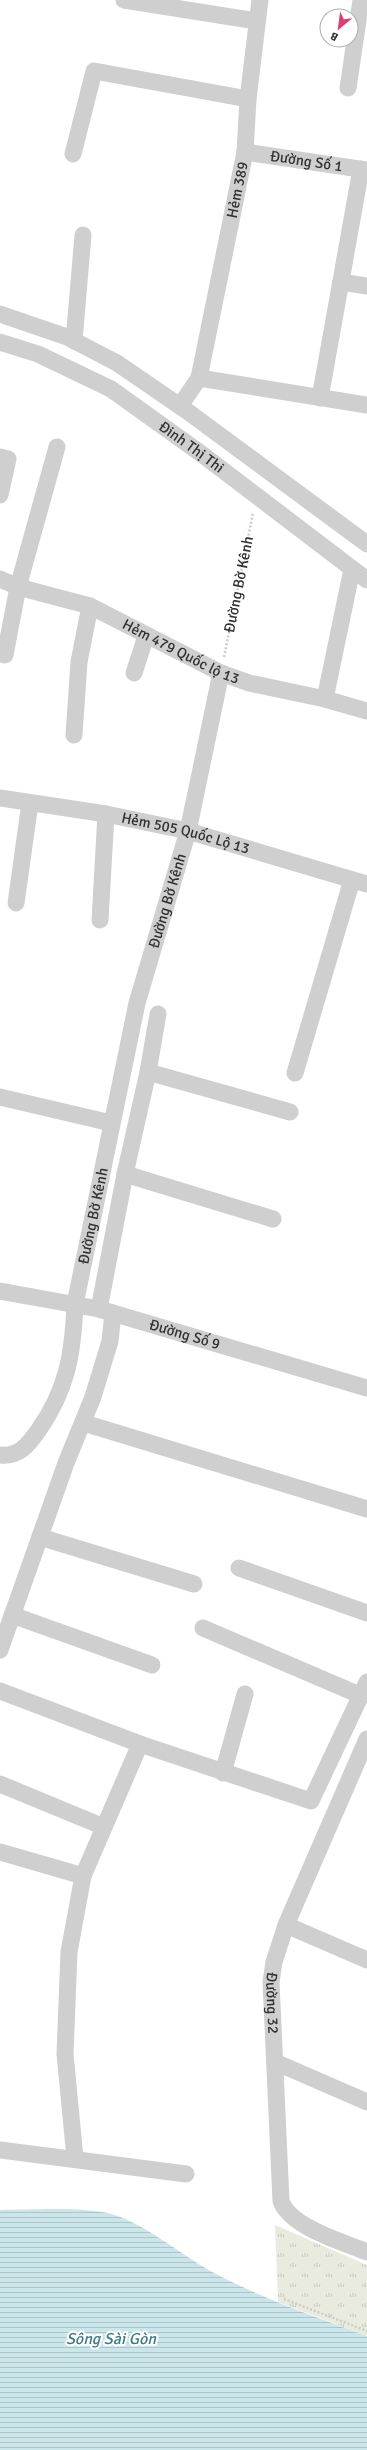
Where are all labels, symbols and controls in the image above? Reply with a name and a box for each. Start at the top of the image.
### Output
north arrow [319,8,359,48]
text: B [328,29,341,44]
street label: Đường Số 1 [269,147,344,175]
street label: Hẻm 389 [223,160,252,220]
street label: Đinh Thị Thi [155,417,228,477]
street label: Đường Bờ Kênh [220,535,257,634]
street label: Hẻm 479 Quốc lộ 13 [119,615,242,688]
street label: Hẻm 505 Quốc Lộ 13 [120,808,252,858]
street label: Đường Bờ Kênh [145,851,190,950]
street label: Đường Bờ Kênh [74,1166,112,1266]
street label: Đường Số 9 [147,1315,222,1353]
street label: Đường 32 [262,1971,282,2034]
water label: Sông Sài Gòn [66,2329,157,2349]

